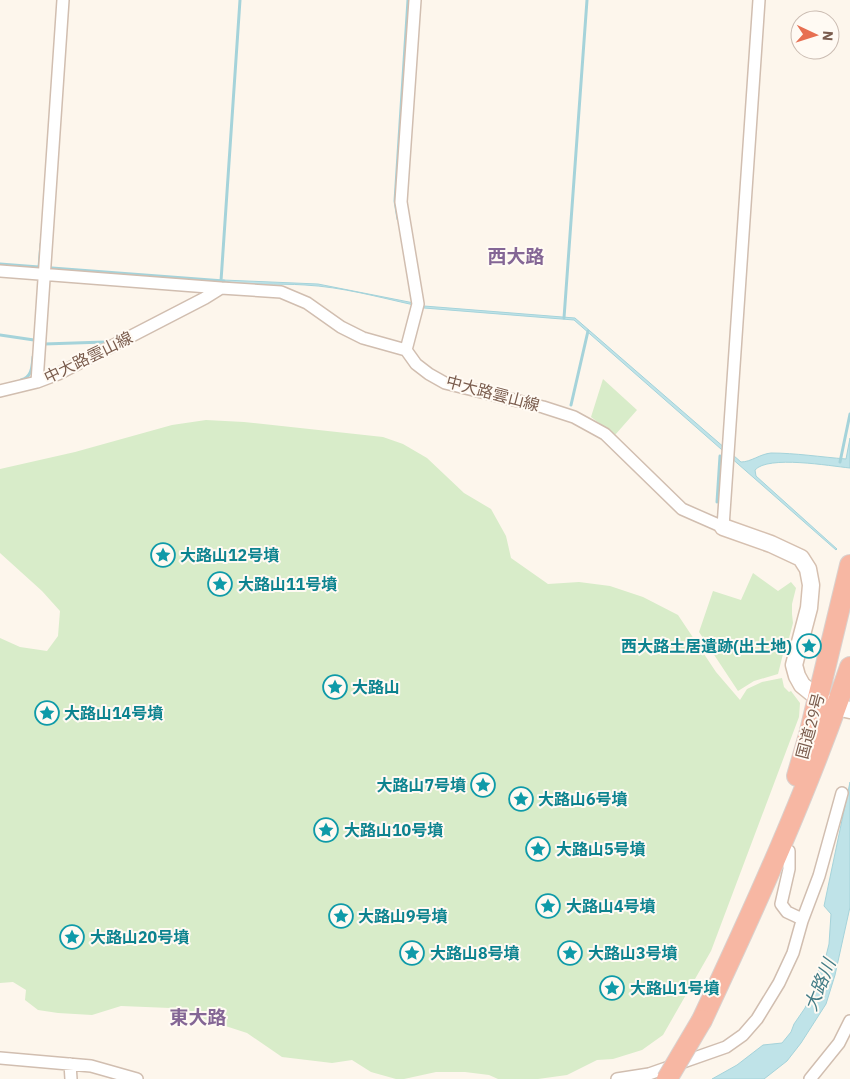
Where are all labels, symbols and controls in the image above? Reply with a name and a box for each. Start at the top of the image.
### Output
north arrow [790,10,840,60]
text: N [819,30,837,42]
district label: 西大路 [487,244,545,268]
street label: 中大路雲山線 [40,327,136,387]
street label: 中大路雲山線 [444,371,542,415]
place icon: 大路山12号墳 [150,542,176,568]
place label: 大路山12号墳 [180,545,279,565]
place icon: 大路山11号墳 [207,571,233,597]
place label: 大路山11号墳 [238,574,337,594]
place icon: 西大路土居遺跡(出土地) [796,633,822,659]
place label: 西大路土居遺跡(出土地) [621,636,792,656]
place icon: 大路山 [322,674,348,700]
place label: 大路山 [352,677,400,697]
street label: 国道29号 [792,691,828,761]
place icon: 大路山14号墳 [34,700,60,726]
place label: 大路山14号墳 [64,703,163,723]
place icon: 大路山7号墳 [470,772,496,798]
place label: 大路山7号墳 [376,775,466,795]
place icon: 大路山6号墳 [508,786,534,812]
place label: 大路山6号墳 [538,789,628,809]
place icon: 大路山10号墳 [313,817,339,843]
place label: 大路山10号墳 [344,820,443,840]
place icon: 大路山5号墳 [525,836,551,862]
place label: 大路山5号墳 [556,839,646,859]
place icon: 大路山4号墳 [535,893,561,919]
place label: 大路山4号墳 [566,896,656,916]
place icon: 大路山9号墳 [328,903,354,929]
place label: 大路山9号墳 [358,906,448,926]
place icon: 大路山20号墳 [59,924,85,950]
place label: 大路山20号墳 [90,927,189,947]
place icon: 大路山8号墳 [399,940,425,966]
place icon: 大路山3号墳 [557,940,583,966]
place label: 大路山8号墳 [430,943,520,963]
place label: 大路山3号墳 [588,943,678,963]
water label: 大路川 [799,954,841,1014]
place icon: 大路山1号墳 [599,975,625,1001]
place label: 大路山1号墳 [630,978,720,998]
district label: 東大路 [169,1005,227,1029]

